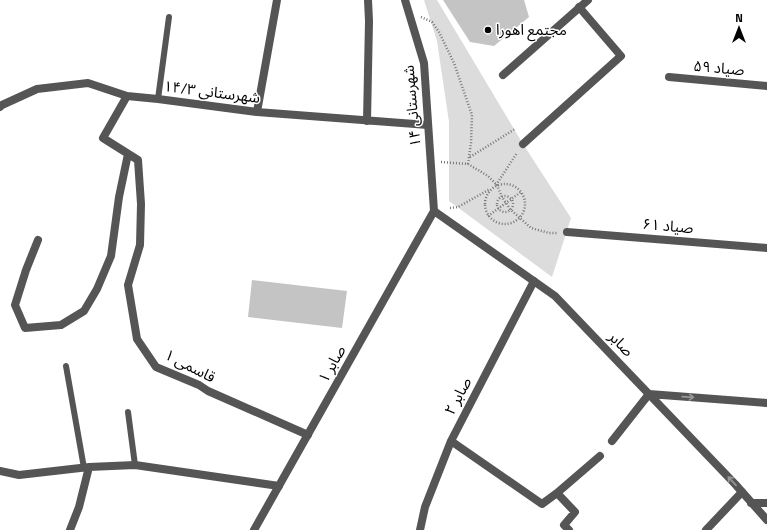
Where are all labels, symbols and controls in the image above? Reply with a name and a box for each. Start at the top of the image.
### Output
north arrow [719,8,759,48]
text: N [735,10,743,26]
place label: مجتمع اهورا [496,18,567,42]
marker: مجتمع اهورا [483,25,493,35]
street label: صیاد ۵۹ [693,54,746,81]
street label: شهرستانی ۱۴ [396,64,427,148]
street label: شهرستانی ۱۴/۳ [163,74,262,109]
street label: صیاد ۶۱ [642,212,695,239]
street label: صابر [603,325,639,362]
street label: صابر ۱ [312,341,351,387]
street label: قاسمی ۱ [161,343,220,388]
street label: صابر ۲ [438,373,477,419]
one-way arrow [681,393,694,401]
one-way arrow [727,476,737,486]

